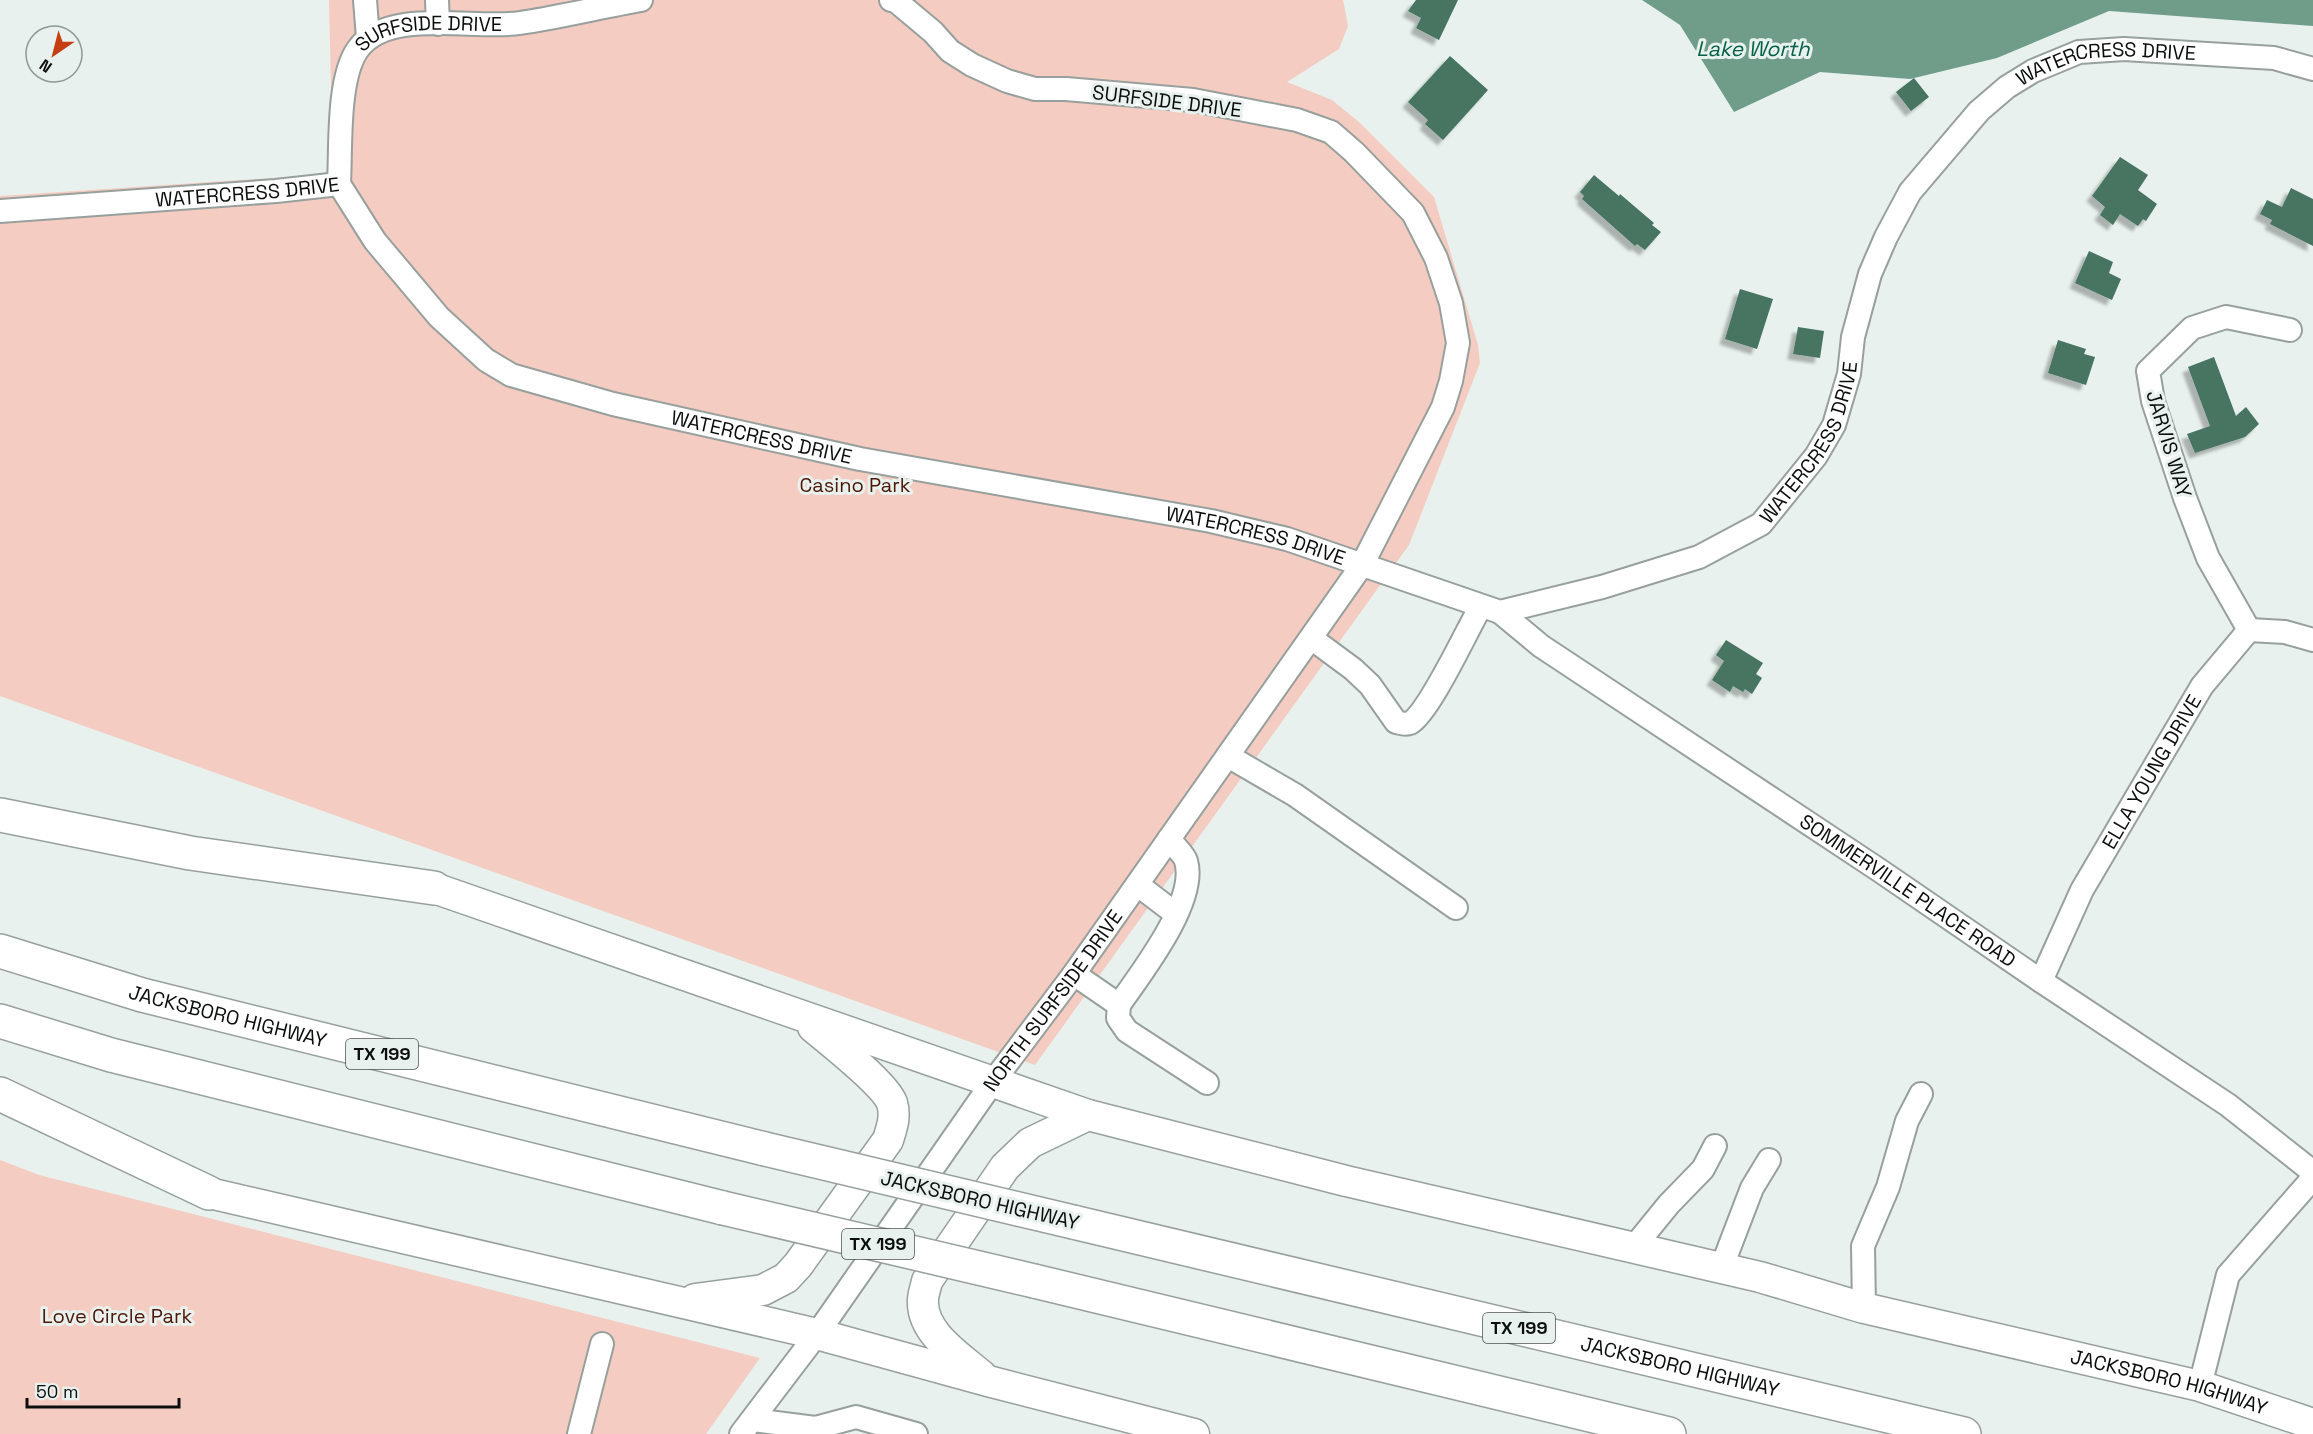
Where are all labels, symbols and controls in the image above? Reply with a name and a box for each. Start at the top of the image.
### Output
street label: SURFSIDE DRIVE [349,10,502,57]
north arrow [24,24,84,84]
water label: Lake Worth [1696,35,1811,62]
street label: WATERCRESS DRIVE [2011,36,2197,91]
text: N [35,54,56,78]
street label: SURFSIDE DRIVE [1091,79,1243,123]
street label: WATERCRESS DRIVE [154,171,341,213]
street label: WATERCRESS DRIVE [1754,360,1863,529]
street label: JARVIS WAY [2140,387,2198,501]
street label: WATERCRESS DRIVE [669,404,854,470]
park label: Casino Park [799,472,911,498]
street label: WATERCRESS DRIVE [1164,500,1349,571]
street label: ELLA YOUNG DRIVE [2096,690,2207,854]
street label: SOMMERVILLE PLACE ROAD [1795,808,2021,973]
street label: NORTH SURFSIDE DRIVE [977,905,1128,1096]
street label: JACKSBORO HIGHWAY [125,979,330,1053]
road number: TX 199 [346,1039,418,1069]
street label: JACKSBORO HIGHWAY [878,1164,1082,1236]
road number: TX 199 [842,1229,914,1259]
park label: Love Circle Park [42,1303,192,1329]
road number: TX 199 [1483,1313,1555,1343]
street label: JACKSBORO HIGHWAY [1578,1330,1782,1403]
street label: JACKSBORO HIGHWAY [2068,1343,2271,1421]
scale bar [27,1371,178,1409]
text: 50 m [36,1380,78,1403]

